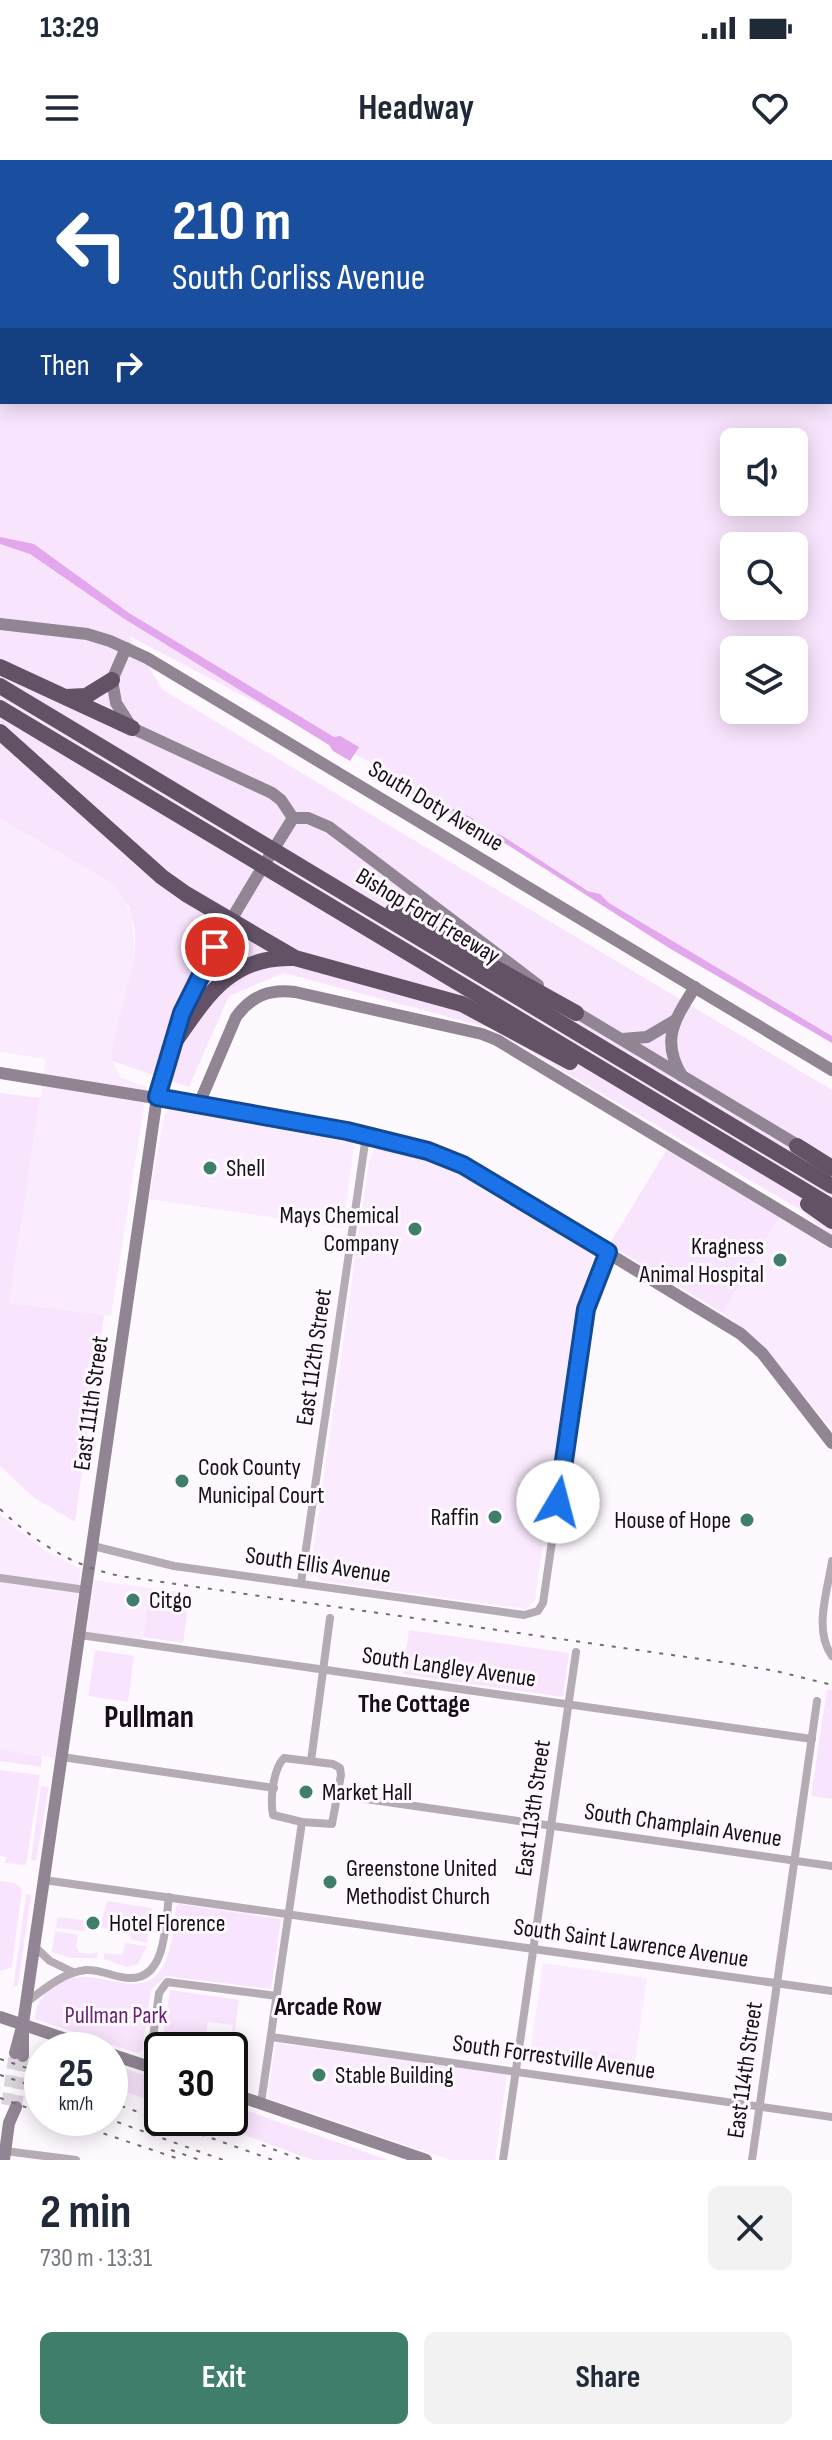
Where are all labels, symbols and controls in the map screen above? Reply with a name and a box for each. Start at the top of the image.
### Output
text: 13:29 [40,10,99,46]
icon: menu [40,86,84,130]
icon: heart [748,86,792,130]
text: Headway [358,87,474,130]
text: 210 m [172,189,291,256]
icon: left [40,192,144,296]
text: South Corliss Avenue [172,257,425,300]
icon: right [106,344,150,388]
text: Then [40,348,90,384]
map controls [720,428,808,724]
button: sound [720,428,808,516]
button: search [720,532,808,620]
button: layers [720,636,808,724]
street label: South Doty Avenue [363,754,509,858]
street label: Bishop Ford Freeway [351,862,505,970]
pin [181,913,249,981]
icon: arrive [193,925,237,969]
place label: Shell [226,1154,265,1183]
marker: Shell [201,1159,219,1177]
place label: Mays Chemical Company [280,1201,399,1258]
marker: Mays Chemical Company [406,1220,424,1238]
place label: Kragness Animal Hospital [639,1232,764,1289]
marker: Kragness Animal Hospital [771,1251,789,1269]
street label: East 112th Street [290,1287,338,1427]
street label: East 111th Street [67,1334,115,1472]
place label: Cook County Municipal Court [198,1453,324,1510]
position arrow [516,1460,600,1544]
marker: Cook County Municipal Court [173,1472,191,1490]
place label: Raffin [430,1503,479,1532]
place label: House of Hope [614,1506,731,1535]
marker: Raffin [486,1508,504,1526]
marker: House of Hope [738,1511,756,1529]
street label: South Ellis Avenue [243,1540,393,1590]
place label: Citgo [149,1586,192,1615]
marker: Citgo [124,1591,142,1609]
street label: South Langley Avenue [360,1640,538,1694]
district label: The Cottage [358,1689,470,1720]
district label: Pullman [104,1698,194,1737]
street label: East 113th Street [509,1738,557,1878]
place label: Market Hall [322,1778,412,1807]
marker: Market Hall [297,1783,315,1801]
street label: South Champlain Avenue [582,1797,784,1853]
place label: Greenstone United Methodist Church [346,1854,497,1911]
marker: Greenstone United Methodist Church [321,1873,339,1891]
place label: Hotel Florence [109,1909,225,1938]
street label: South Saint Lawrence Avenue [512,1912,750,1974]
marker: Hotel Florence [84,1914,102,1932]
district label: Arcade Row [273,1992,382,2023]
street label: East 114th Street [721,2000,769,2140]
park label: Pullman Park [65,2001,167,2030]
street label: South Forrestville Avenue [451,2028,657,2086]
speed limit sign: 30 [144,2032,248,2136]
text: 25 [58,2050,94,2098]
place label: Stable Building [335,2061,454,2090]
marker: Stable Building [310,2066,328,2084]
text: km/h [59,2092,93,2116]
text: 2 min [40,2184,131,2241]
button: close [708,2186,792,2270]
text: 730 m · 13:31 [40,2243,152,2274]
button: Exit [40,2332,408,2424]
button: Share [424,2332,792,2424]

